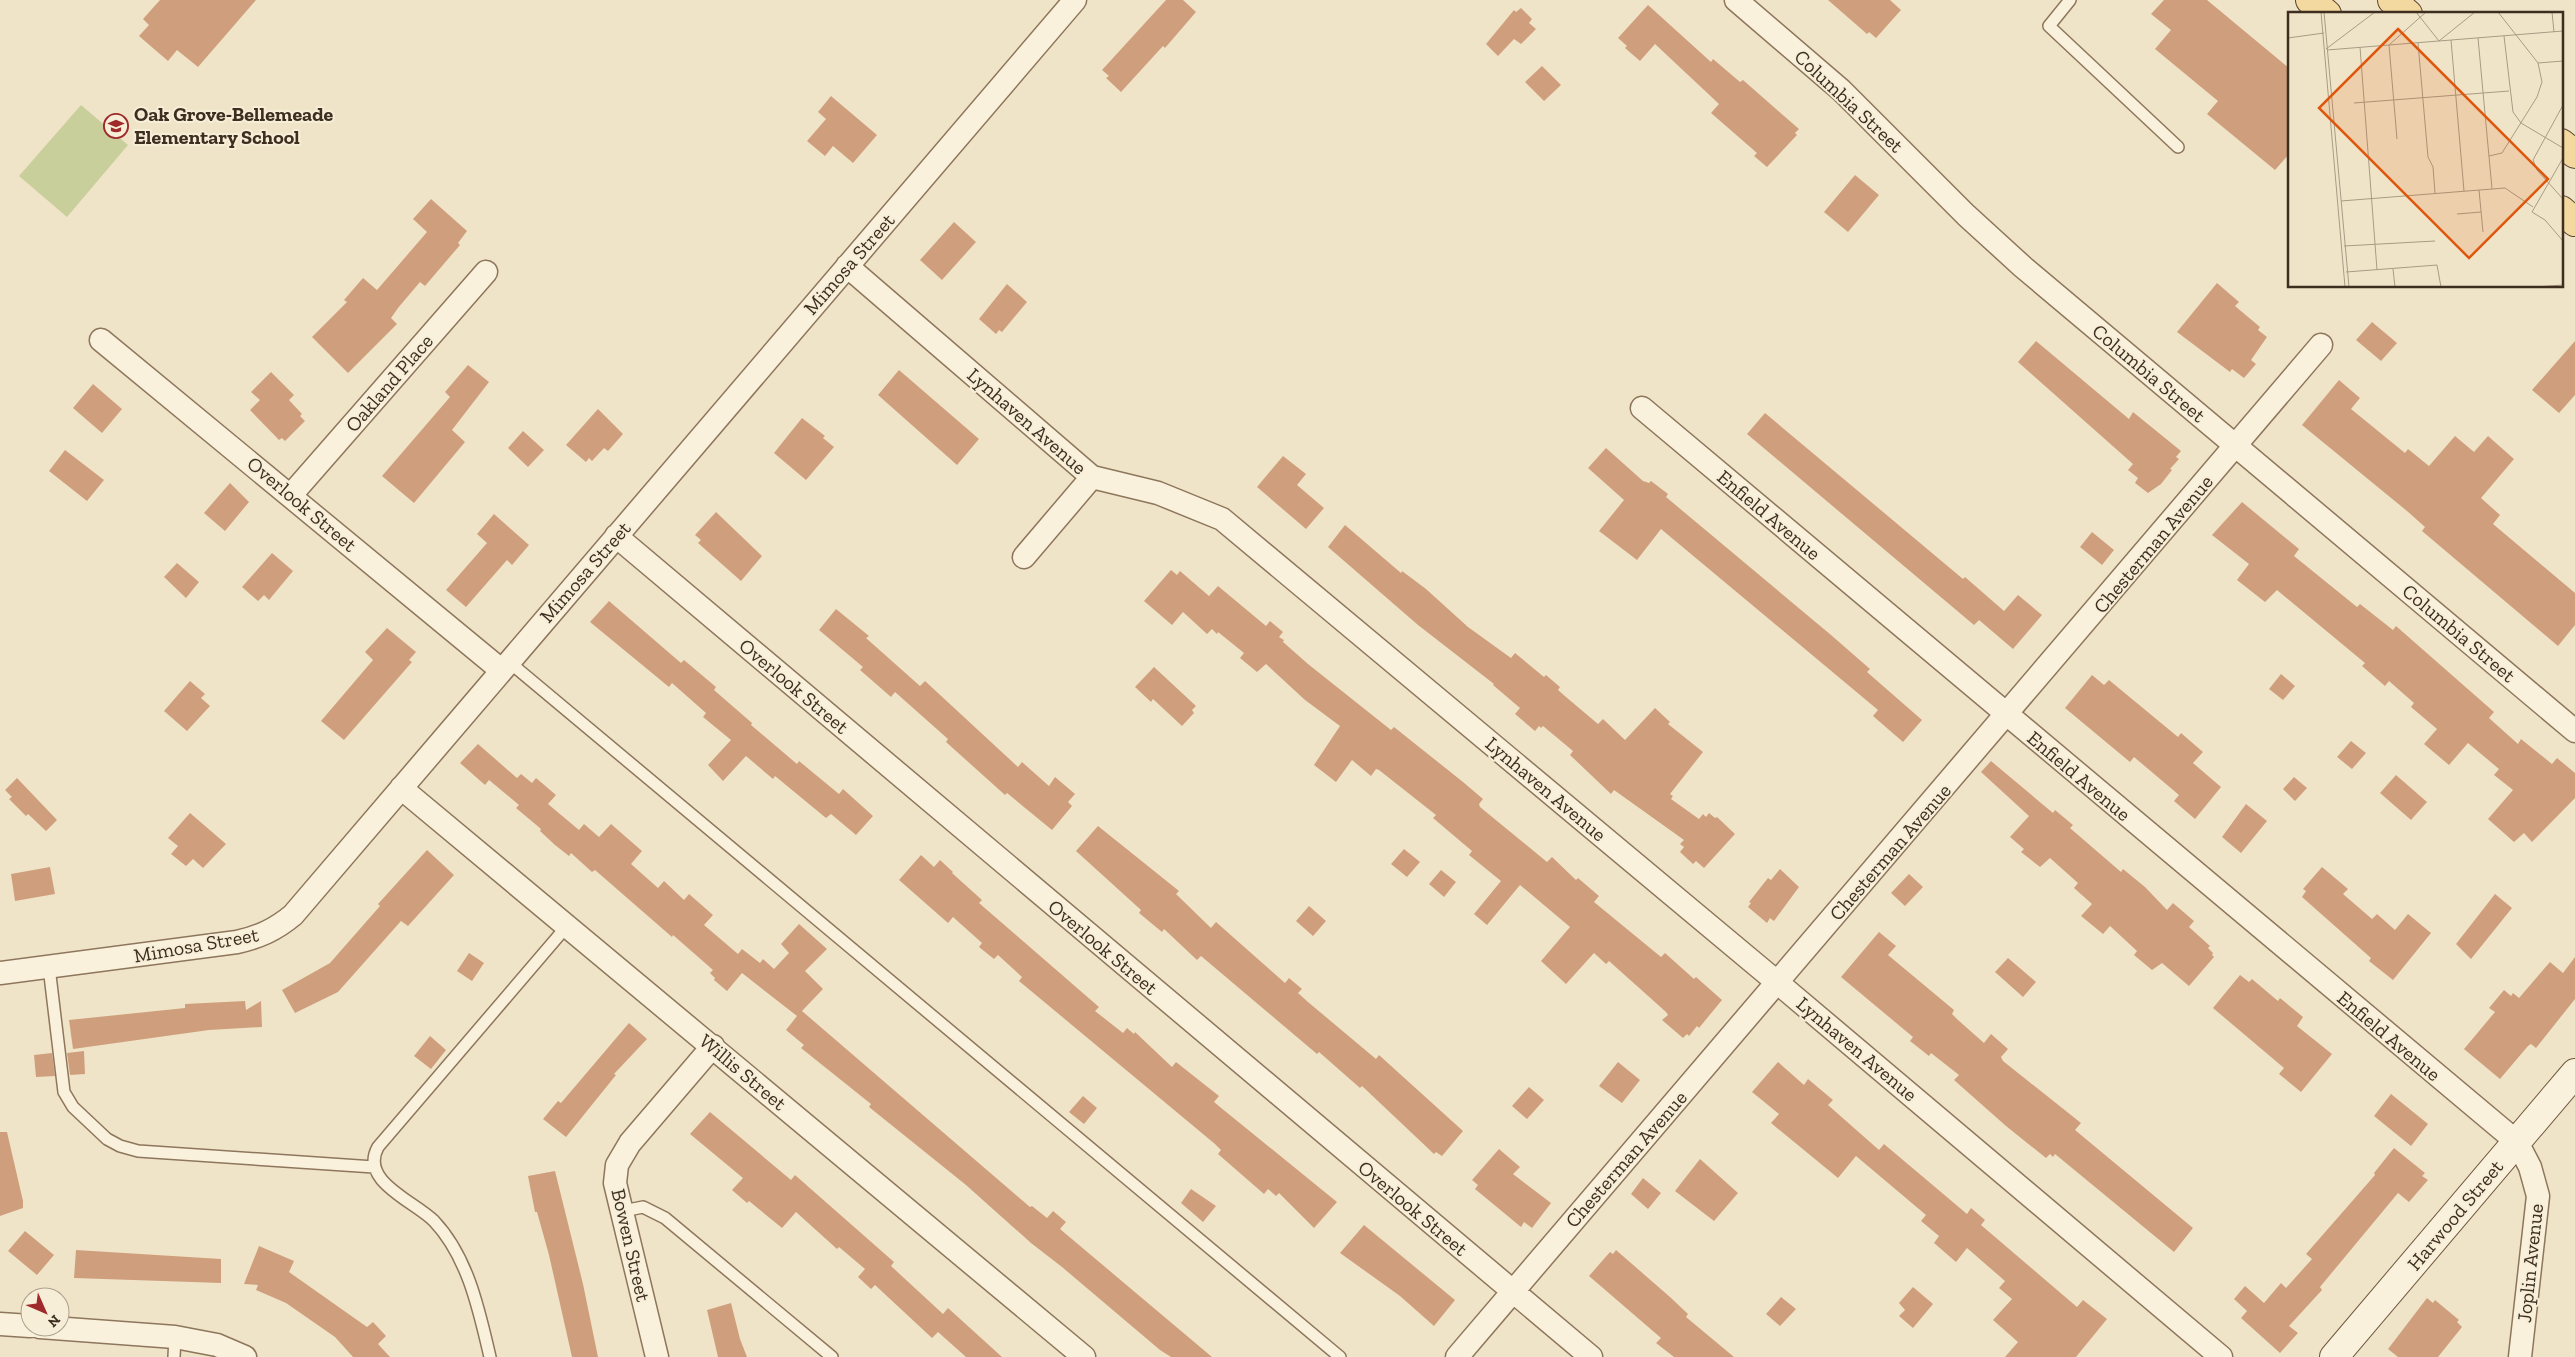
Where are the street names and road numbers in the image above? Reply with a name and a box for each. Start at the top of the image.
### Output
street label: Columbia Street [1790,44,1909,158]
street label: Mimosa Street [798,208,900,320]
street label: Columbia Street [2088,319,2211,428]
street label: Oakland Place [340,329,438,437]
street label: Lynhaven Avenue [962,363,1092,479]
street label: Overlook Street [242,451,362,557]
street label: Enfield Avenue [1712,465,1826,565]
street label: Chesterman Avenue [2088,470,2218,618]
street label: Mimosa Street [534,516,636,628]
street label: Columbia Street [2398,579,2521,688]
street label: Overlook Street [734,633,854,739]
street label: Enfield Avenue [2022,726,2136,826]
street label: Lynhaven Avenue [1481,732,1611,846]
street label: Chesterman Avenue [1824,779,1956,925]
street label: Overlook Street [1043,894,1163,1000]
street label: Mimosa Street [132,922,261,968]
street label: Enfield Avenue [2332,986,2446,1086]
street label: Lynhaven Avenue [1792,992,1922,1106]
street label: Willis Street [695,1029,792,1116]
street label: Chesterman Avenue [1560,1086,1692,1232]
street label: Harwood Street [2402,1154,2509,1275]
street label: Overlook Street [1353,1155,1473,1261]
street label: Bowen Street [606,1186,656,1304]
street label: Joplin Avenue [2512,1202,2548,1324]

